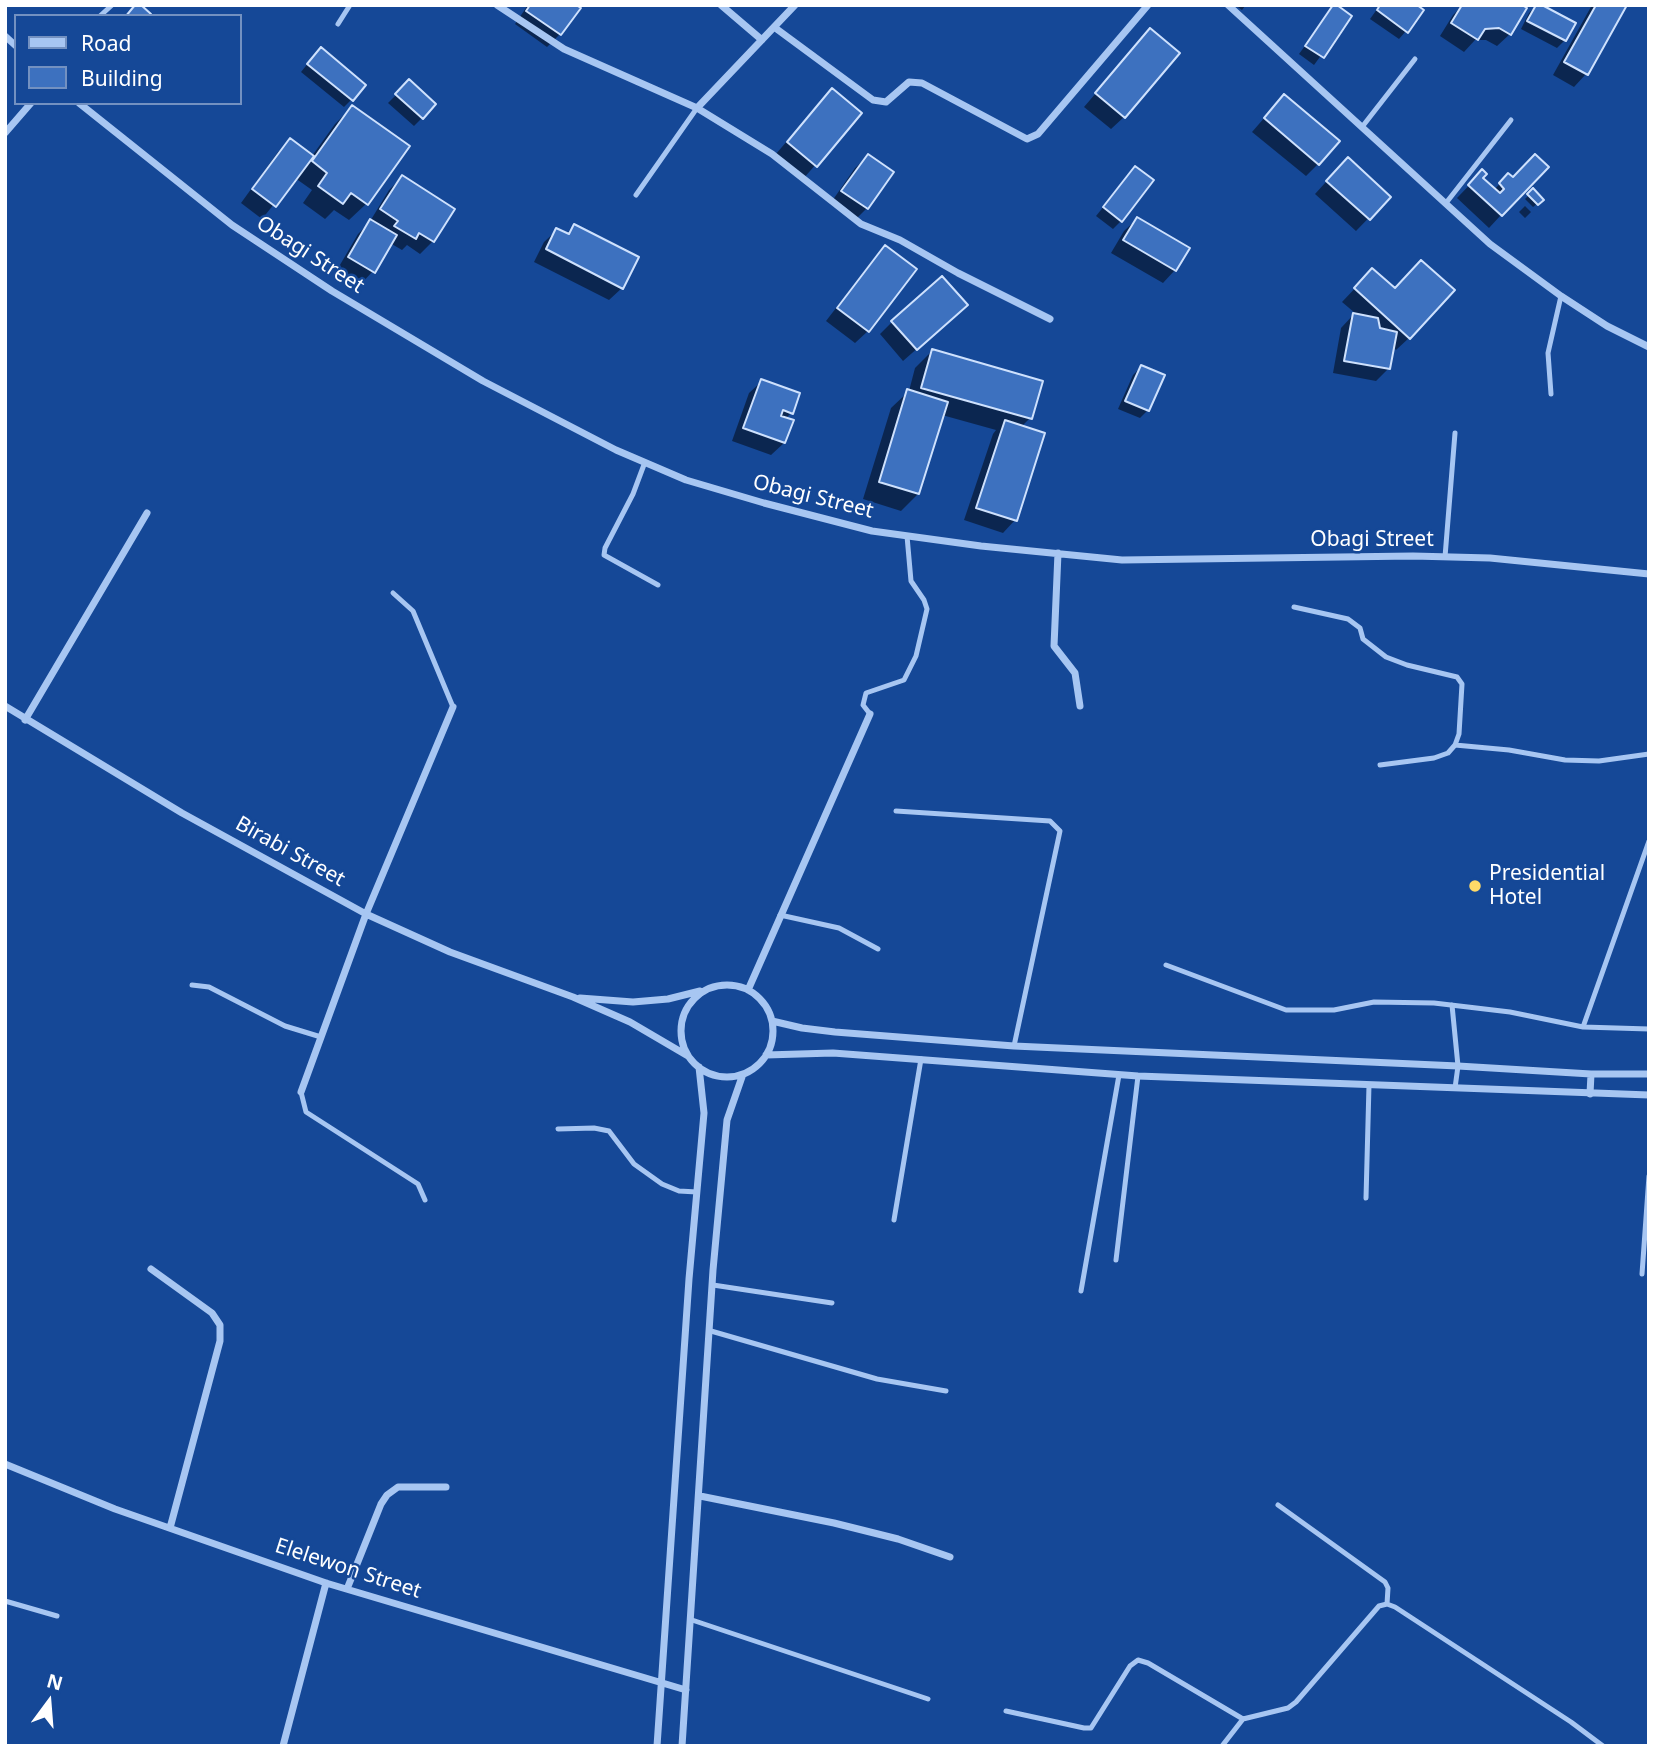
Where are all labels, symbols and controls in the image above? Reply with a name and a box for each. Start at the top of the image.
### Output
legend [14,14,242,105]
text: Road [81,29,131,57]
text: Building [81,64,163,92]
street label: Obagi Street [251,211,369,299]
street label: Obagi Street [750,470,876,524]
street label: Obagi Street [1310,527,1434,553]
street label: Birabi Street [231,812,349,892]
place label: Presidential Hotel [1489,861,1605,911]
marker: Presidential Hotel [1467,878,1483,894]
street label: Elelewon Street [272,1534,424,1604]
north arrow [14,1667,84,1737]
text: N [44,1667,66,1696]

